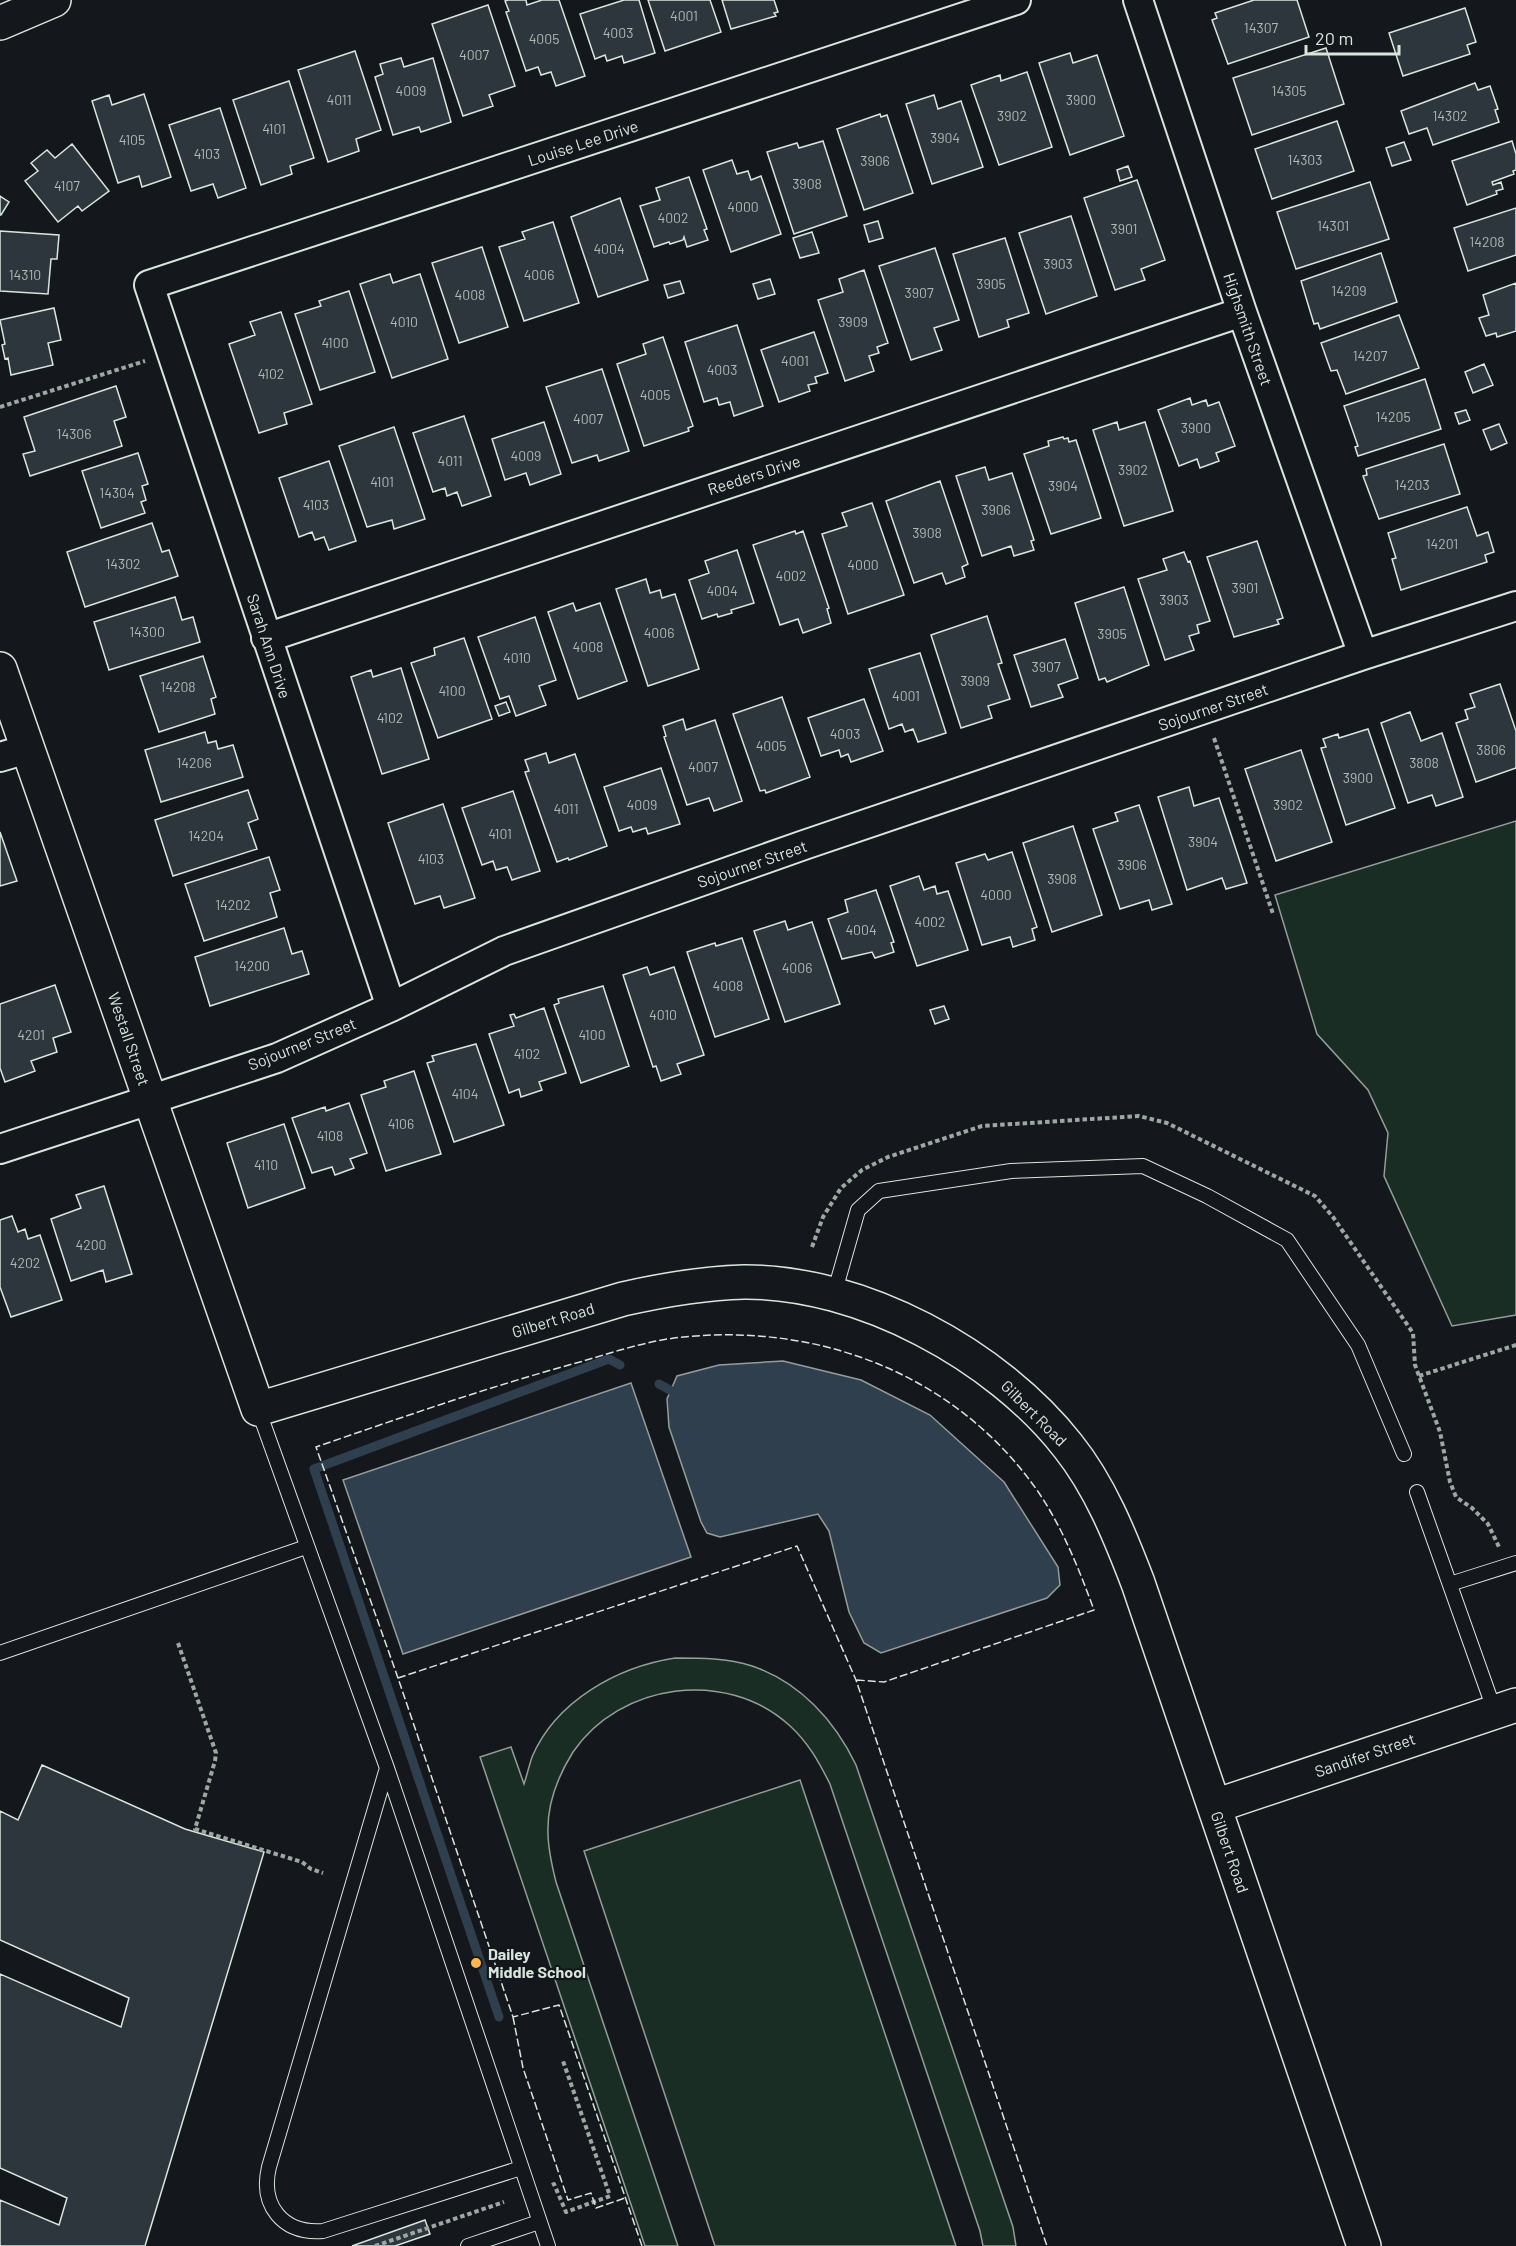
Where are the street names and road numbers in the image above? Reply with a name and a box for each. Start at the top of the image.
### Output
street label: Louise Lee Drive [525,116,640,169]
street label: Highsmith Street [1220,270,1277,388]
street label: Reeders Drive [705,451,803,498]
street label: Sarah Ann Drive [244,591,295,701]
street label: Sojourner Street [1155,679,1270,734]
street label: Sojourner Street [694,836,809,891]
street label: Westall Street [105,990,154,1088]
street label: Sojourner Street [245,1013,359,1074]
street label: Gilbert Road [509,1298,596,1341]
street label: Gilbert Road [998,1376,1071,1449]
street label: Sandifer Street [1312,1728,1418,1781]
street label: Gilbert Road [1208,1808,1253,1895]

